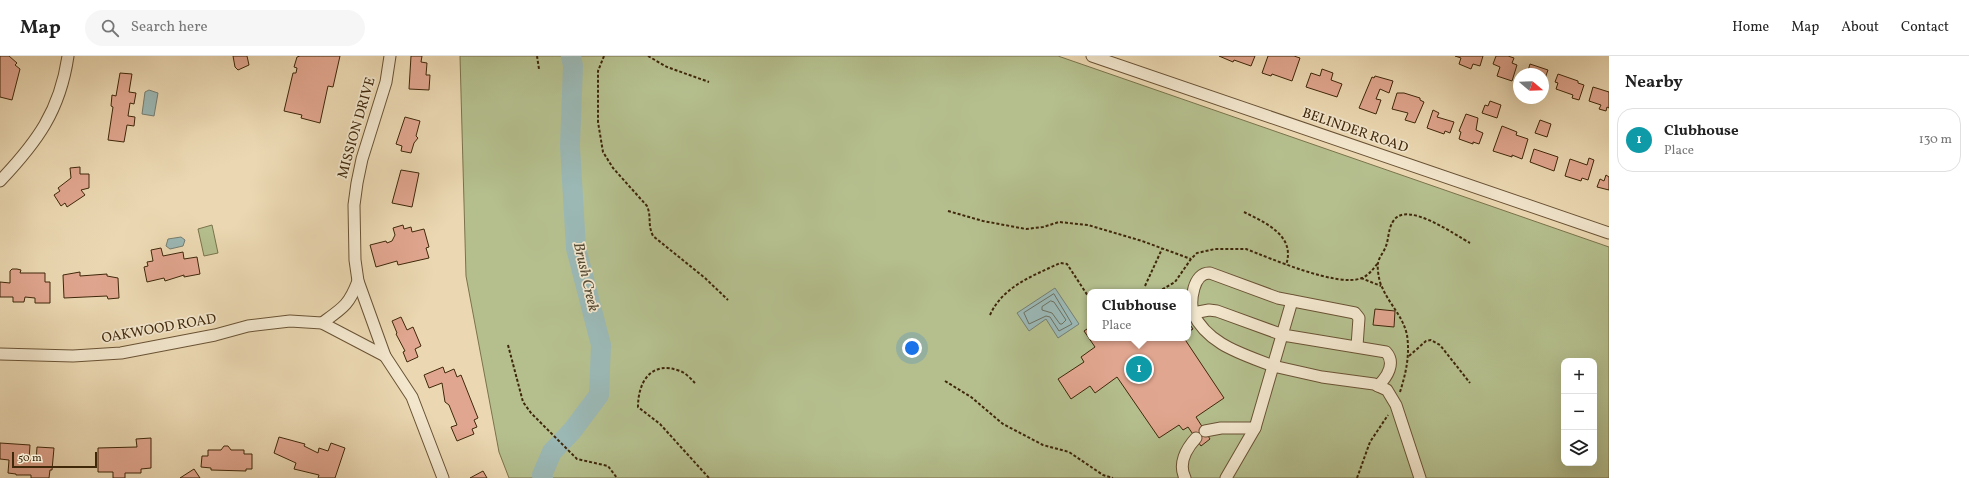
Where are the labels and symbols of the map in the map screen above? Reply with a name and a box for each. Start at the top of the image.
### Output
north arrow [1513,68,1549,104]
street label: MISSION DRIVE [333,75,381,181]
street label: BELINDER ROAD [1299,104,1411,158]
water label: Brush Creek [567,240,603,314]
street label: OAKWOOD ROAD [100,310,218,348]
your location [902,338,922,358]
pin: 1 [1126,354,1152,384]
scale bar [12,450,97,469]

